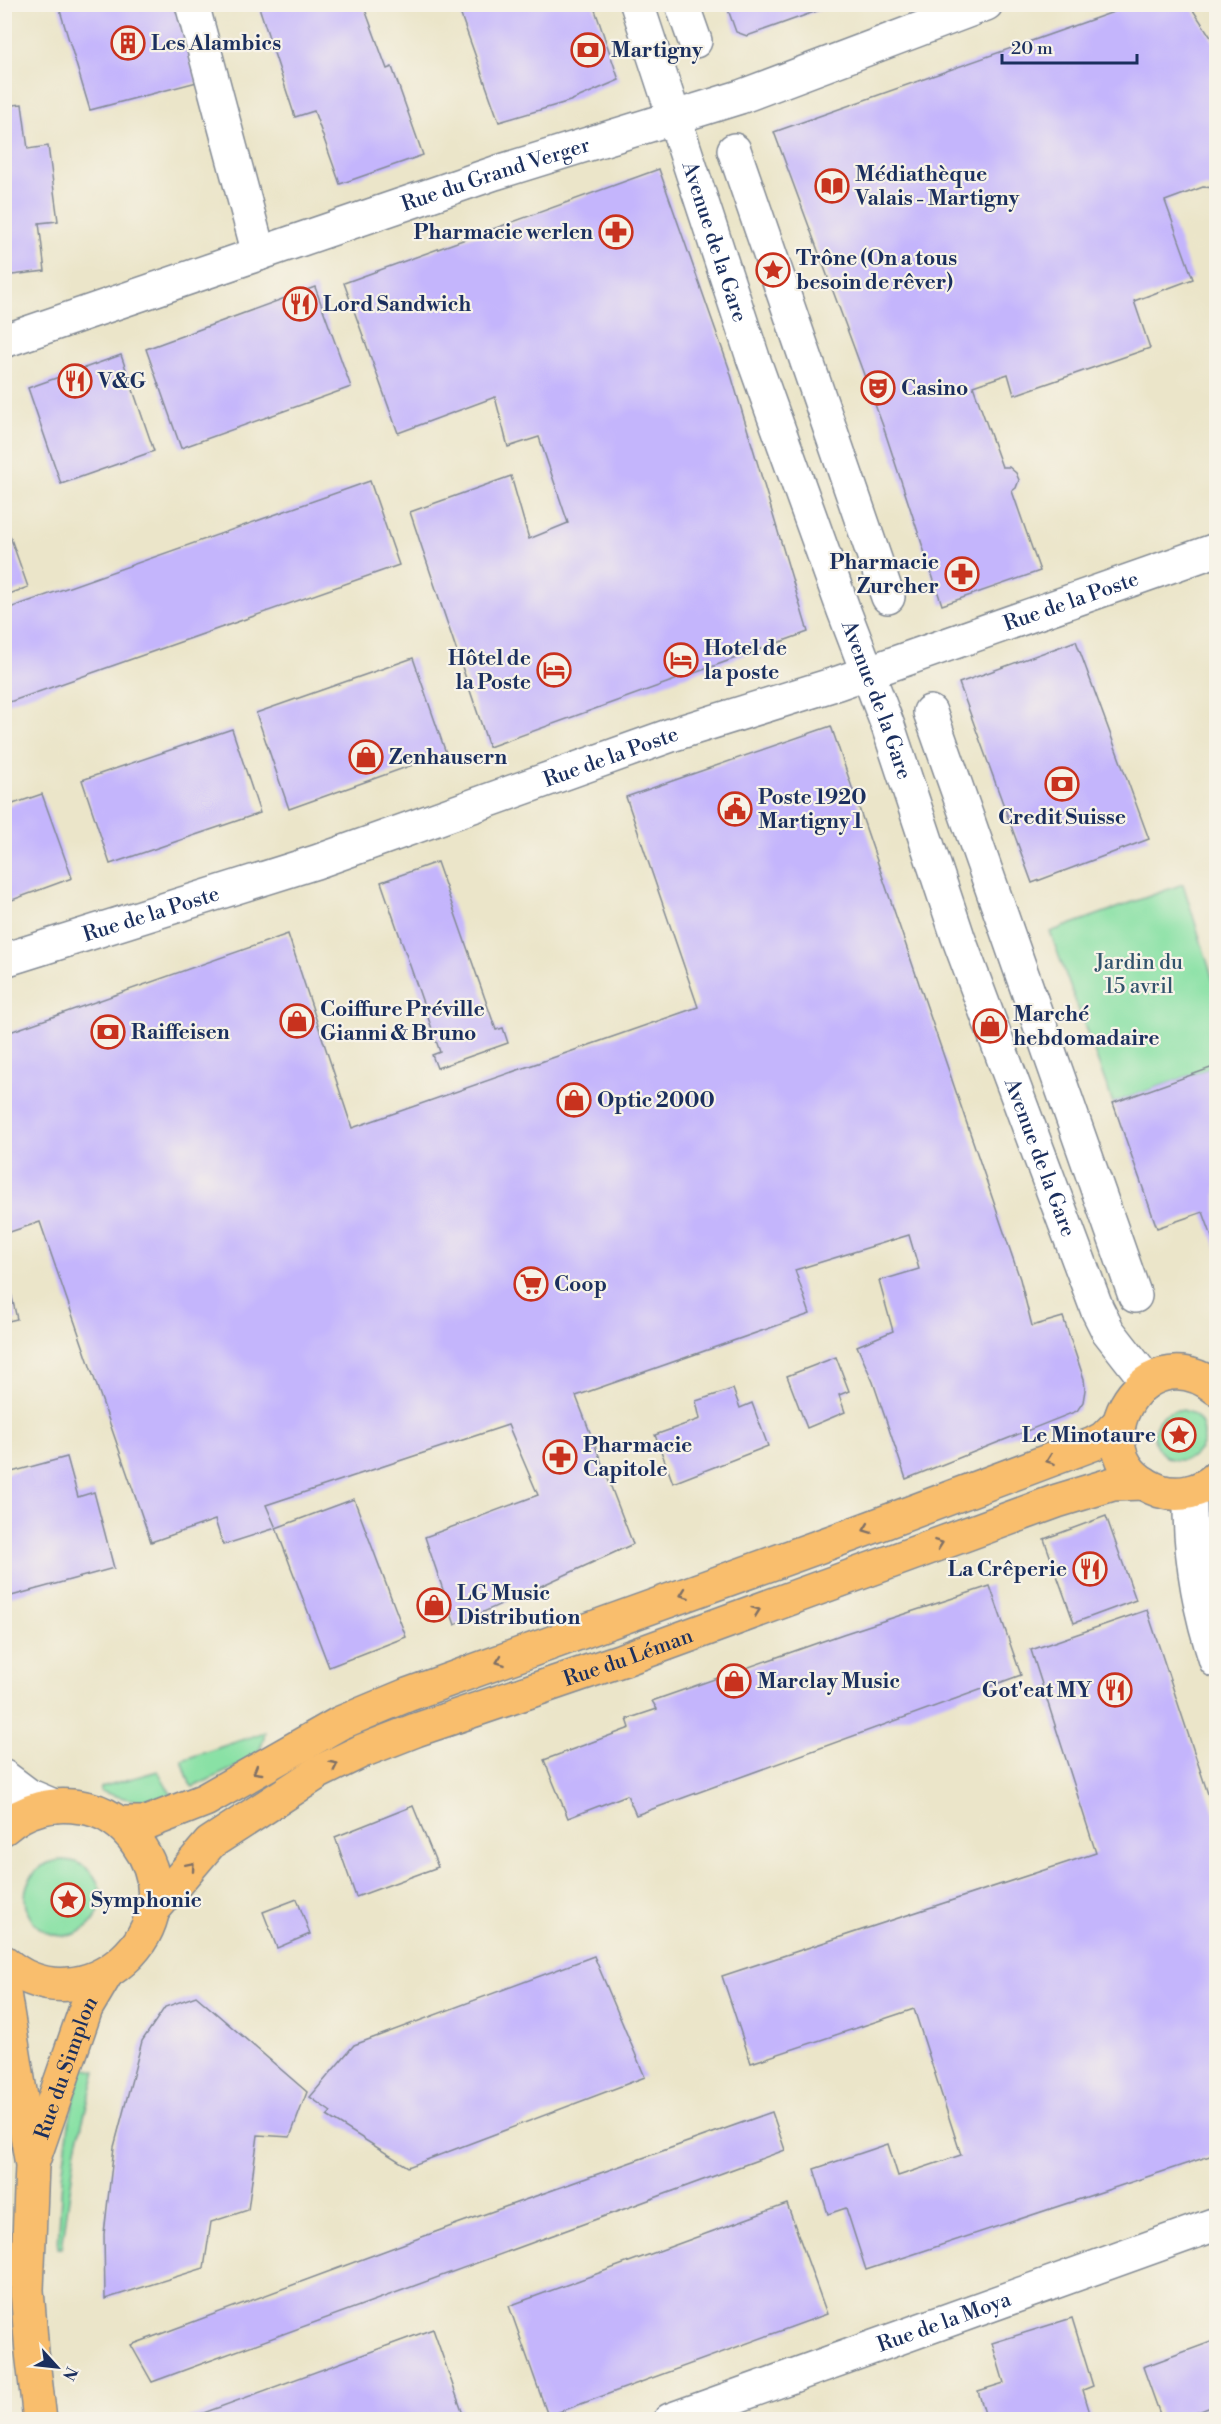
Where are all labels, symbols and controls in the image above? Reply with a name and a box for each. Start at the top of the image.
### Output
building icon: Les Alambics [110,25,146,61]
scale bar [1002,27,1137,65]
place label: Les Alambics [151,31,281,57]
bank icon: Martigny [570,32,606,68]
text: 20 m [1011,37,1053,60]
place label: Martigny [611,38,703,64]
street label: Rue du Grand Verger [398,132,593,218]
street label: Avenue de la Gare [675,157,752,325]
place label: Médiathèque Valais - Martigny [854,162,1020,212]
library icon: Médiathèque Valais - Martigny [814,168,850,204]
pharmacy icon: Pharmacie werlen [598,214,634,250]
place label: Pharmacie werlen [413,220,593,246]
place label: Trône (On a tous besoin de rêver) [796,246,957,296]
place icon: Trône (On a tous besoin de rêver) [755,252,791,288]
restaurant icon: Lord Sandwich [282,286,318,322]
place label: Lord Sandwich [323,292,471,318]
restaurant icon: V&G [57,363,93,399]
place label: V&G [97,369,147,395]
theatre icon: Casino [860,370,896,406]
place label: Casino [901,376,968,402]
place label: Pharmacie Zurcher [830,550,939,600]
pharmacy icon: Pharmacie Zurcher [944,556,980,592]
street label: Rue de la Poste [1000,566,1142,638]
street label: Avenue de la Gare [834,616,917,783]
place label: Hotel de la poste [704,636,787,686]
hotel icon: Hotel de la poste [663,642,699,678]
place label: Hôtel de la Poste [448,646,531,696]
hotel icon: Hôtel de la Poste [536,652,572,688]
street label: Rue de la Poste [540,722,682,794]
shop icon: Zenhausern [348,739,384,775]
place label: Zenhausern [389,745,507,771]
bank icon: Credit Suisse [1044,766,1080,802]
place label: Poste 1920 Martigny 1 [758,785,867,835]
public building icon: Poste 1920 Martigny 1 [717,791,753,827]
place label: Credit Suisse [998,805,1126,831]
street label: Rue de la Poste [80,881,223,948]
park label: Jardin du 15 avril [1094,950,1183,1000]
place label: Coiffure Préville Gianni & Bruno [320,997,485,1047]
place label: Marché hebdomadaire [1013,1002,1160,1052]
shop icon: Coiffure Préville Gianni & Bruno [279,1003,315,1039]
shop icon: Marché hebdomadaire [972,1008,1008,1044]
bank icon: Raiffeisen [90,1014,126,1050]
place label: Raiffeisen [131,1020,230,1046]
street label: Avenue de la Gare [998,1074,1081,1241]
shop icon: Optic 2000 [556,1082,592,1118]
place label: Optic 2000 [597,1088,715,1114]
supermarket icon: Coop [513,1266,549,1302]
place label: Coop [554,1272,607,1298]
place icon: Le Minotaure [1161,1417,1197,1453]
place label: Le Minotaure [1022,1423,1156,1449]
place label: Pharmacie Capitole [583,1433,692,1483]
pharmacy icon: Pharmacie Capitole [542,1439,578,1475]
one-way arrow [1045,1453,1056,1466]
one-way arrow [862,1521,873,1534]
one-way arrow [933,1539,944,1552]
restaurant icon: La Crêperie [1072,1551,1108,1587]
place label: La Crêperie [948,1557,1067,1583]
place label: LG Music Distribution [457,1581,580,1631]
shop icon: LG Music Distribution [416,1587,452,1623]
one-way arrow [679,1587,690,1600]
one-way arrow [750,1606,761,1619]
street label: Rue du Léman [560,1623,697,1693]
one-way arrow [495,1653,506,1666]
shop icon: Marclay Music [716,1663,752,1699]
place label: Marclay Music [757,1669,900,1695]
restaurant icon: Got'eat MY [1097,1672,1133,1708]
place label: Got'eat MY [982,1678,1092,1704]
one-way arrow [328,1760,339,1772]
one-way arrow [253,1764,263,1775]
one-way arrow [184,1862,195,1872]
place icon: Symphonie [50,1882,86,1918]
place label: Symphonie [91,1888,202,1914]
street label: Rue du Simplon [30,1991,104,2143]
street label: Rue de la Moya [874,2287,1015,2359]
north arrow [27,2337,87,2397]
text: N [58,2363,81,2384]

